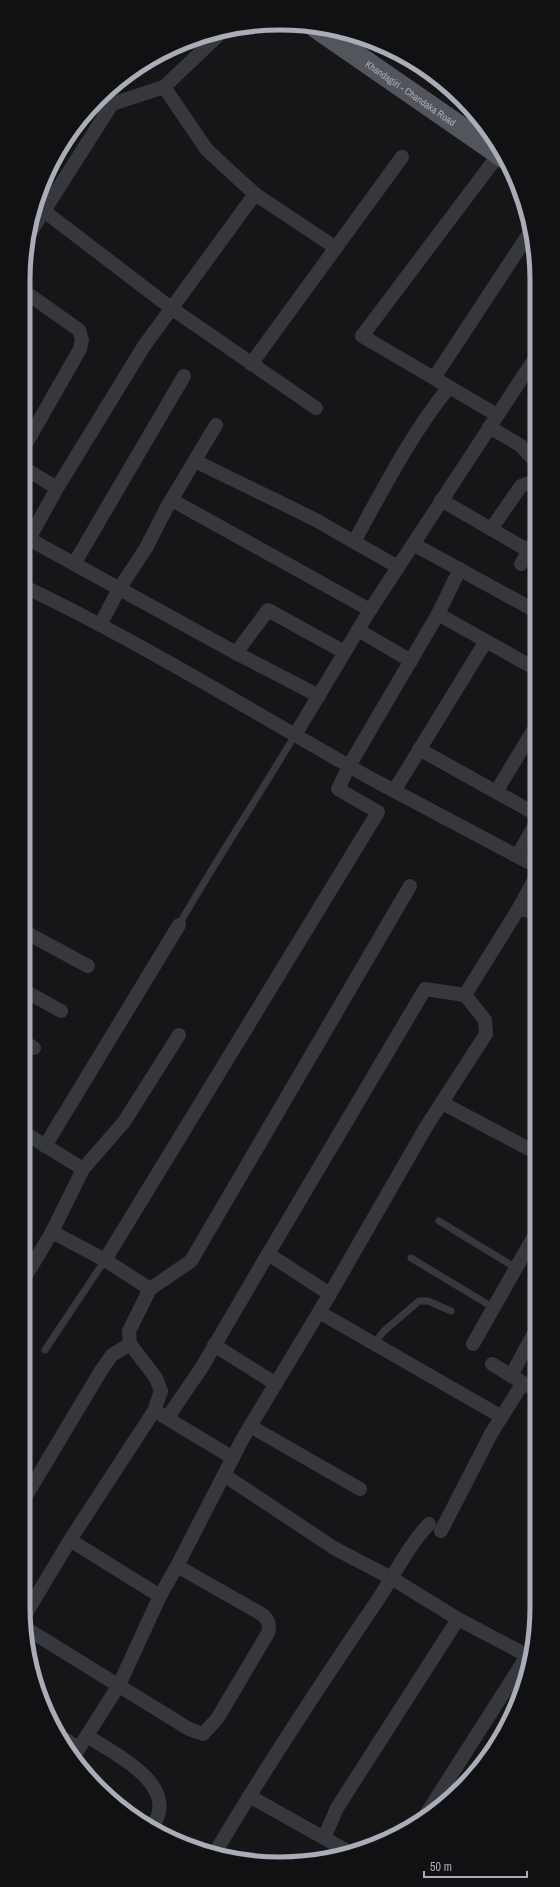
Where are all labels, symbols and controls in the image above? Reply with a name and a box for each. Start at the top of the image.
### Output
street label: Khandagiri - Chandaka Road [363,58,458,129]
scale bar [424,1853,527,1879]
text: 50 m [430,1859,452,1875]

